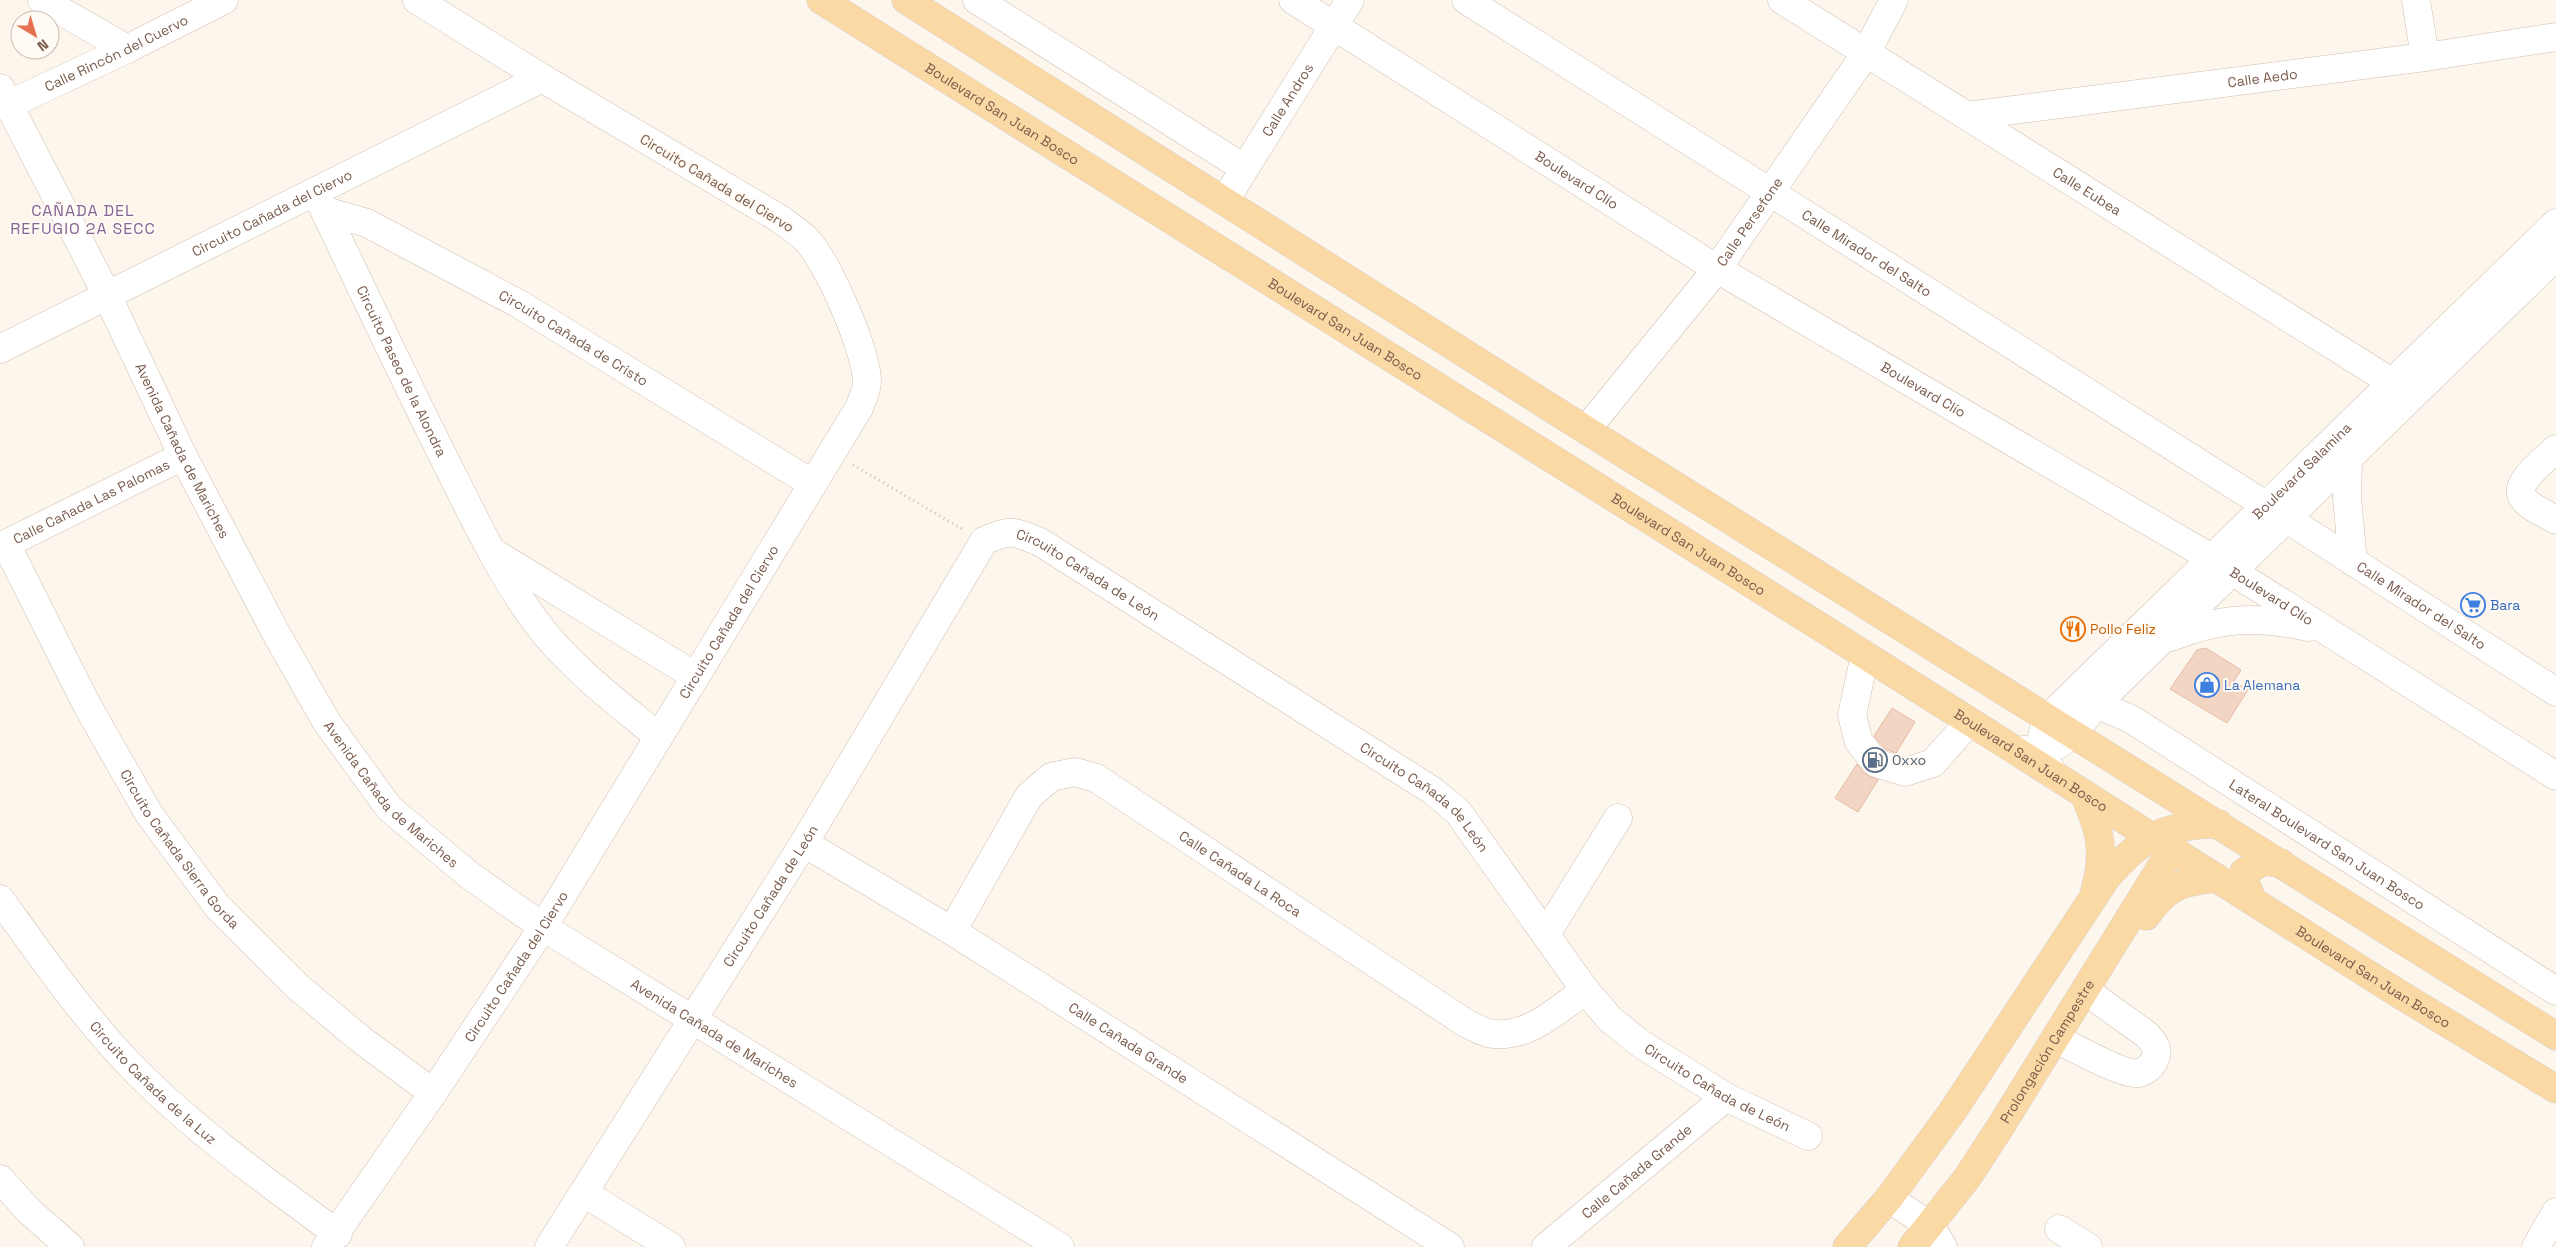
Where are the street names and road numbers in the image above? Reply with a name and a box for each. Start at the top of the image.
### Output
street label: Calle Rincón del Cuervo [42,11,191,96]
street label: Boulevard San Juan Bosco [922,59,1083,169]
street label: Calle Andros [1258,60,1317,140]
street label: Calle Aedo [2226,64,2299,91]
street label: Circuito Cañada del Ciervo [637,130,797,236]
street label: Boulevard Clío [1532,147,1622,213]
street label: Calle Eubea [2049,163,2125,219]
street label: Circuito Cañada del Ciervo [189,165,355,261]
street label: Calle Persefone [1713,174,1787,270]
street label: Calle Mirador del Salto [1798,205,1935,301]
street label: Boulevard San Juan Bosco [1265,274,1426,384]
street label: Circuito Paseo de la Alondra [353,283,451,460]
street label: Circuito Cañada de Cristo [496,286,651,390]
street label: Boulevard Clío [1877,358,1969,421]
street label: Avenida Cañada de Mariches [131,360,234,541]
street label: Boulevard Salamina [2248,419,2355,523]
street label: Calle Cañada Las Palomas [10,455,173,548]
street label: Boulevard San Juan Bosco [1608,489,1769,599]
street label: Circuito Cañada de León [1014,525,1163,625]
street label: Circuito Cañada del Ciervo [675,542,783,702]
street label: Calle Mirador del Salto [2353,557,2489,654]
street label: Boulevard Clío [2226,563,2317,629]
street label: Boulevard San Juan Bosco [1951,705,2111,816]
street label: Avenida Cañada de Mariches [320,717,462,872]
street label: Circuito Cañada de León [1356,738,1493,856]
street label: Circuito Cañada Sierra Gorda [116,766,243,932]
street label: Lateral Boulevard San Juan Bosco [2226,775,2428,914]
street label: Circuito Cañada de León [719,822,822,970]
street label: Calle Cañada La Roca [1176,827,1305,921]
street label: Circuito Cañada del Ciervo [460,887,572,1045]
street label: Boulevard San Juan Bosco [2292,922,2454,1032]
street label: Avenida Cañada de Mariches [627,974,801,1092]
street label: Prolongación Campestre [1996,976,2098,1127]
street label: Calle Cañada Grande [1065,998,1192,1088]
street label: Circuito Cañada de la Luz [86,1017,220,1148]
street label: Circuito Cañada de León [1641,1039,1793,1135]
street label: Calle Cañada Grande [1578,1120,1696,1223]

